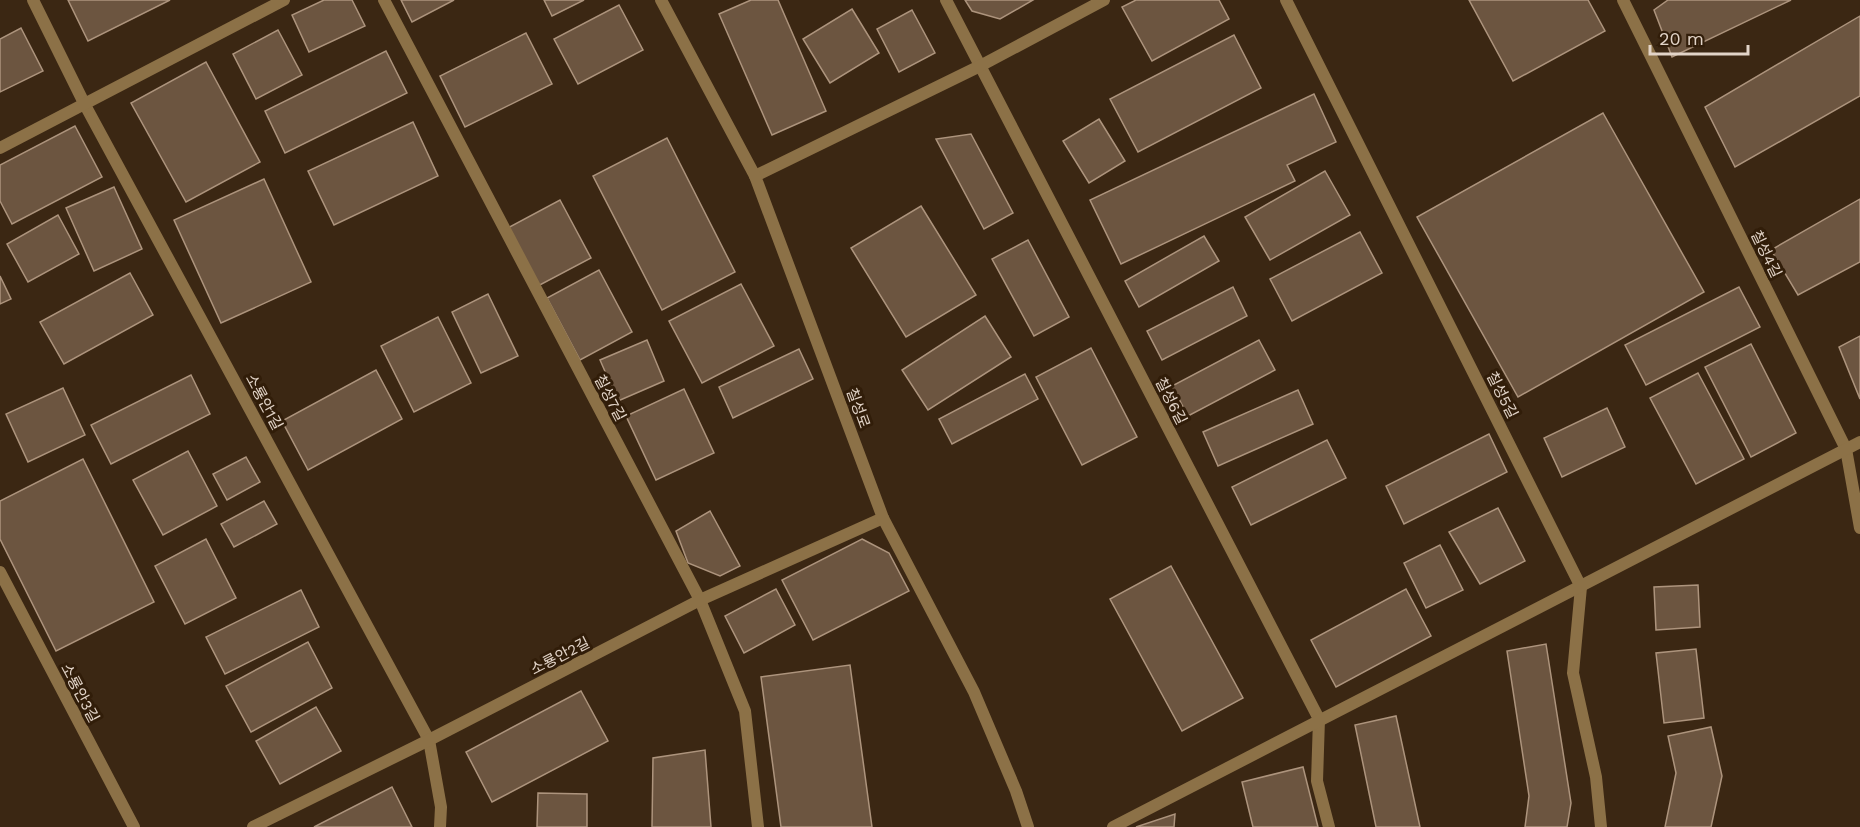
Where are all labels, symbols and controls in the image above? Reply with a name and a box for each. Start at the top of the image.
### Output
scale bar [1650,18,1748,56]
text: 20 m [1659,28,1704,49]
street label: 칠성4길 [1747,227,1785,281]
street label: 칠성5길 [1483,369,1521,421]
street label: 소룡안1길 [242,371,286,433]
street label: 칠성7길 [590,372,630,424]
street label: 칠성6길 [1152,374,1190,428]
street label: 칠성로 [842,385,874,431]
street label: 소룡안2길 [527,633,593,679]
street label: 소룡안3길 [57,661,103,725]

